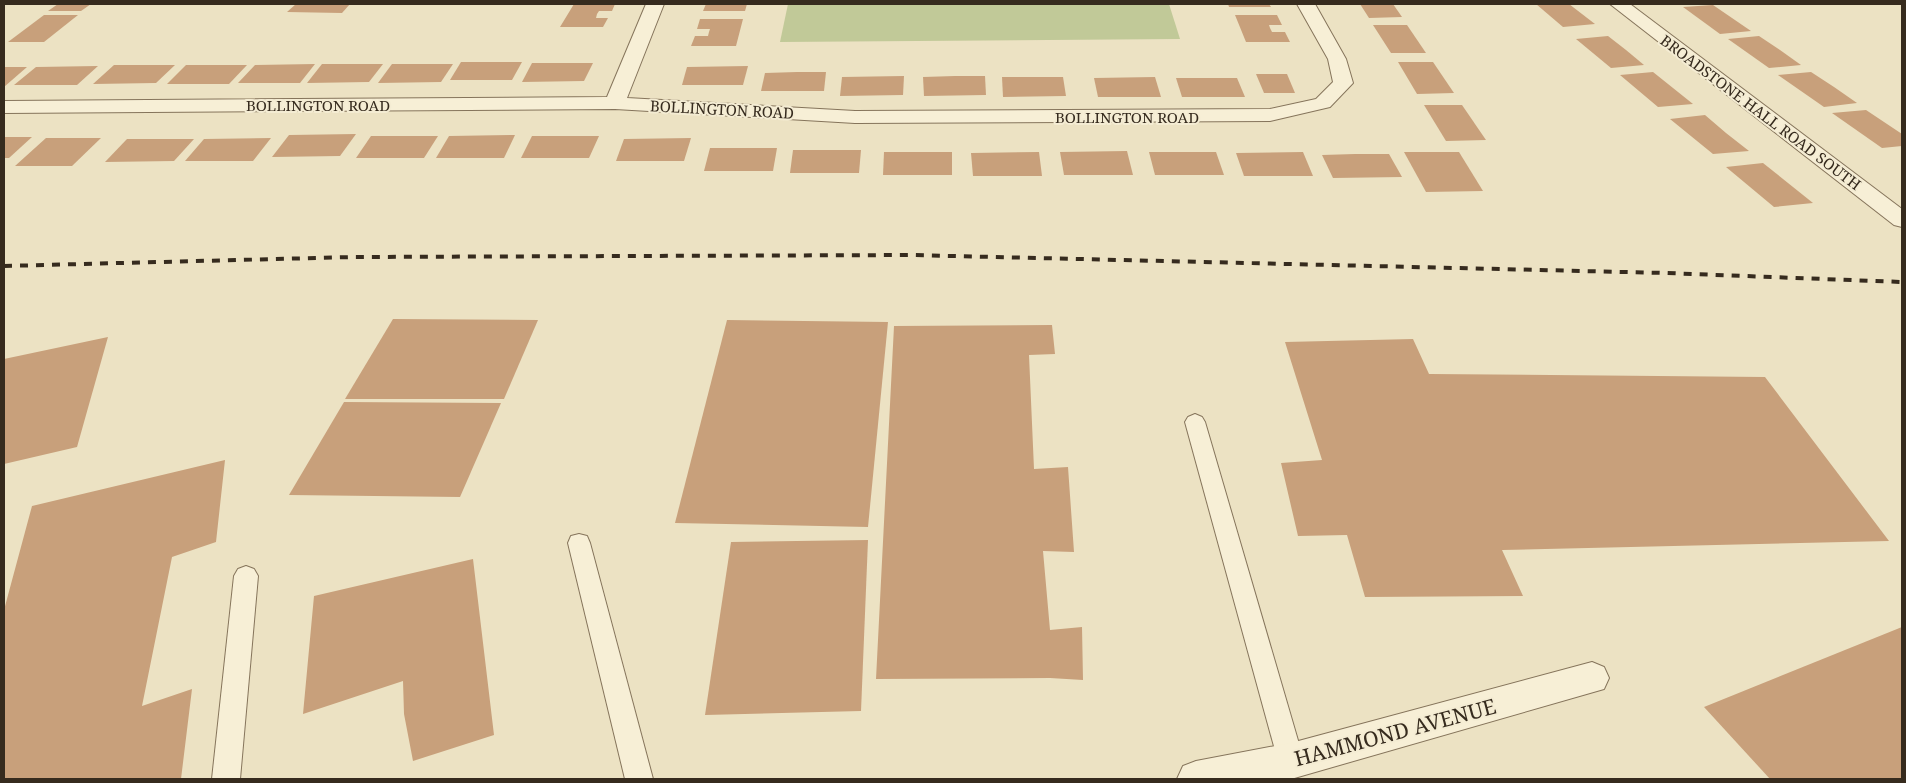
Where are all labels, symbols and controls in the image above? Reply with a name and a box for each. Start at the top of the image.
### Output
street label: BROADSTONE HALL ROAD SOUTH [1657,30,1865,194]
street label: BOLLINGTON ROAD [246,95,390,115]
street label: BOLLINGTON ROAD [649,95,795,123]
street label: BOLLINGTON ROAD [1055,107,1199,127]
street label: HAMMOND AVENUE [1291,692,1499,772]

